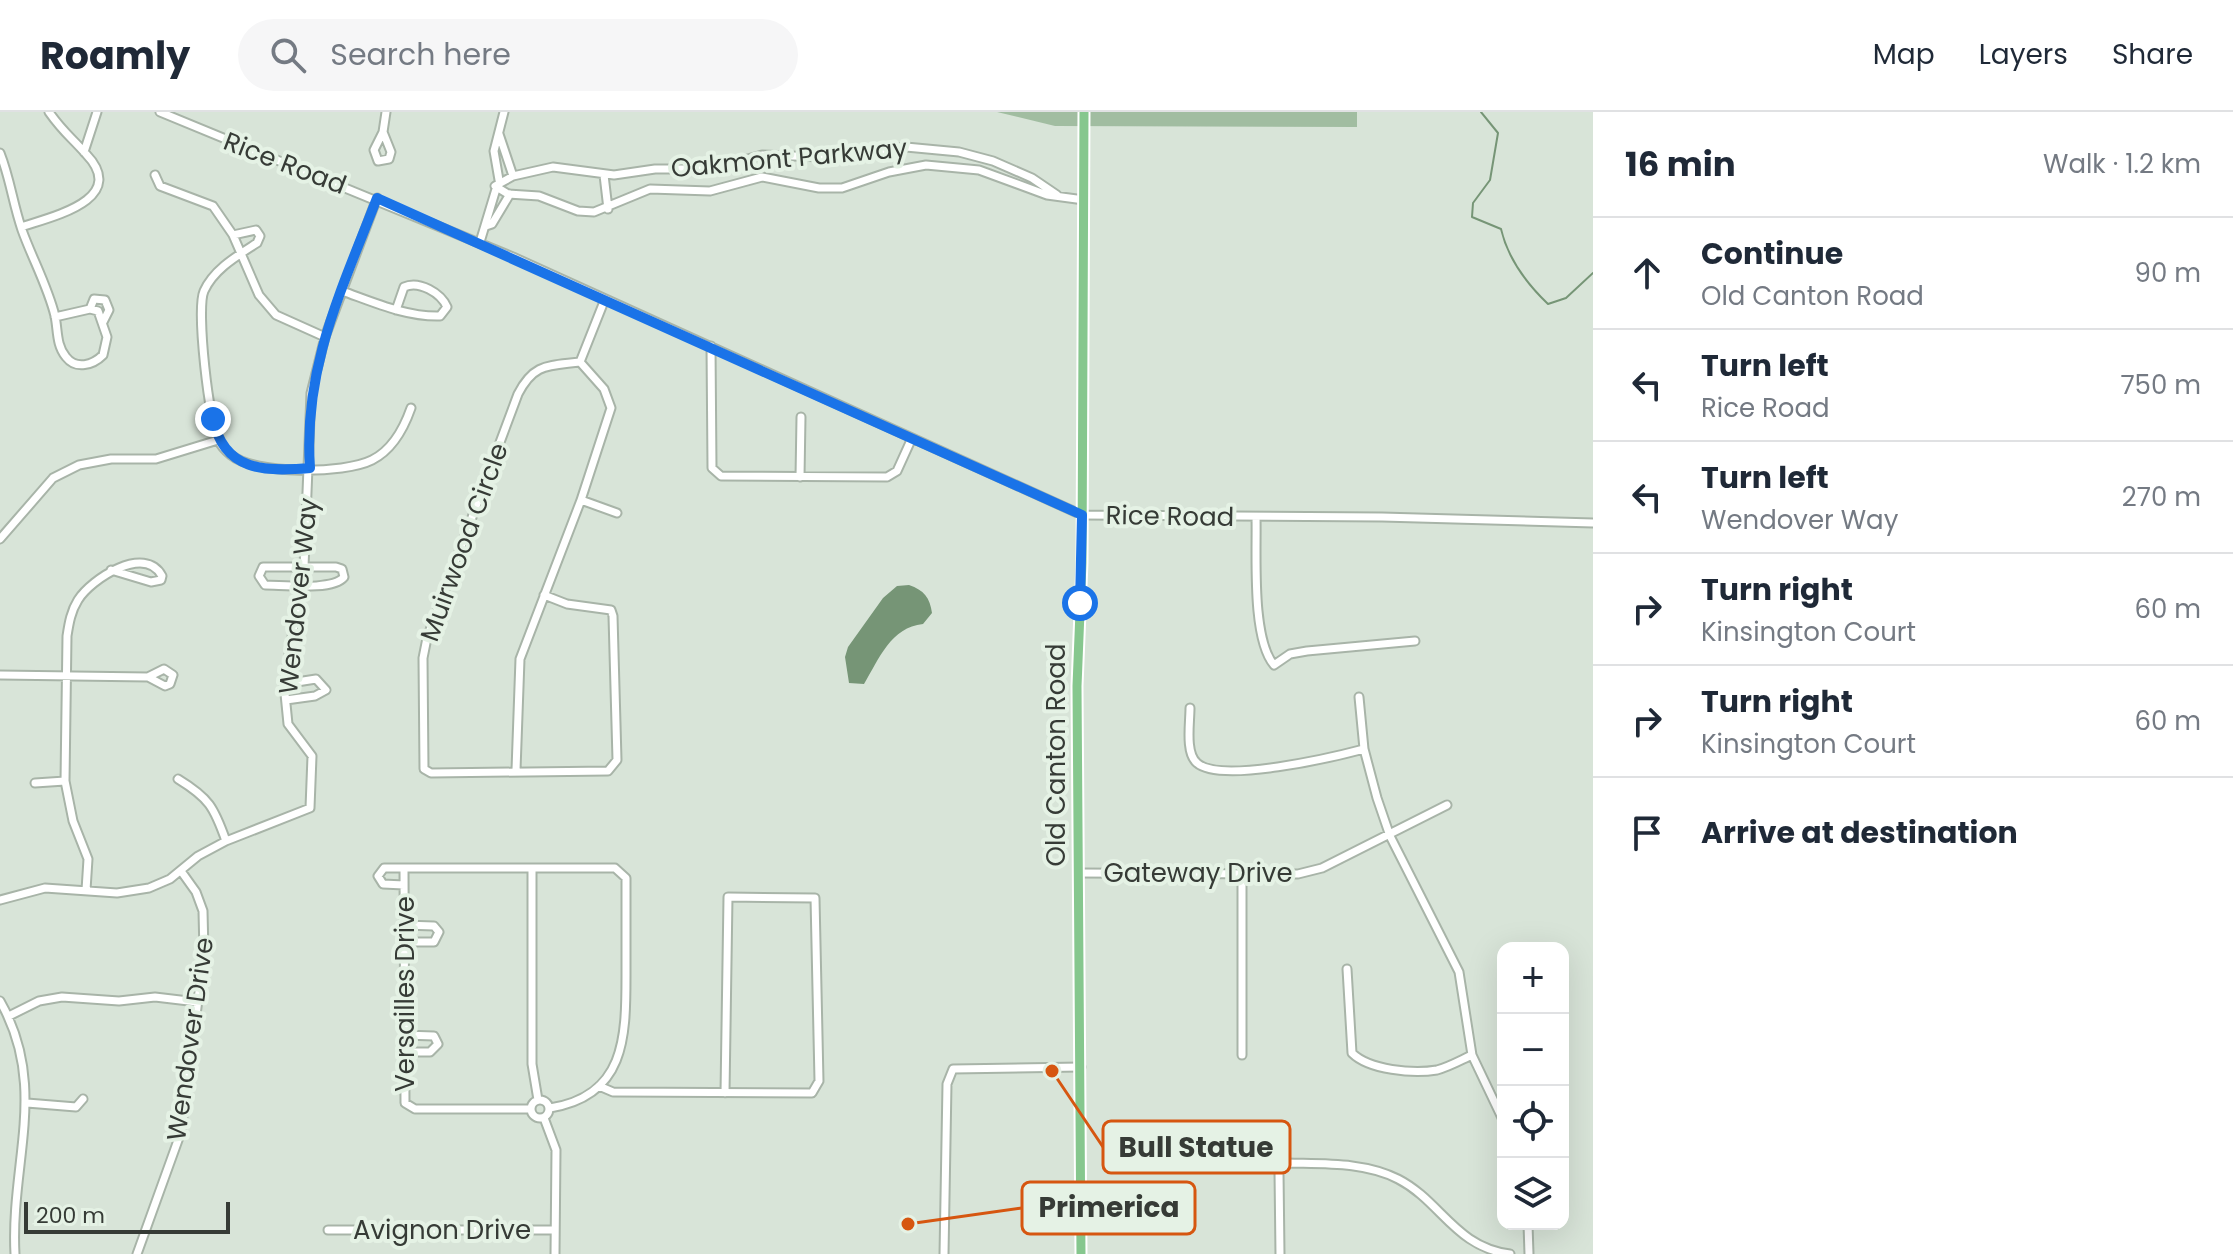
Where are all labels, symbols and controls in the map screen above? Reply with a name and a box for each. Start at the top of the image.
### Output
search box [238,19,798,91]
text: Roamly [40,29,190,82]
icon: search [266,33,310,77]
text: Search here [330,33,511,76]
text: Map [1873,35,1935,74]
text: Layers [1979,35,2068,74]
text: Share [2112,35,2193,74]
street label: Rice Road [218,123,352,203]
street label: Oakmont Parkway [669,130,909,186]
text: 16 min [1625,140,1736,188]
text: Walk · 1.2 km [2043,146,2201,182]
text: Continue [1701,232,1843,275]
icon: ahead [1625,251,1669,295]
text: 90 m [2135,255,2201,291]
text: Old Canton Road [1701,278,1924,314]
text: Turn left [1701,344,1829,387]
icon: left [1625,363,1669,407]
text: 750 m [2120,367,2201,403]
text: Rice Road [1701,390,1830,426]
route end [195,401,231,437]
street label: Muirwood Circle [411,438,517,646]
text: Turn left [1701,456,1829,499]
icon: left [1625,475,1669,519]
text: 270 m [2122,479,2201,515]
street label: Wendover Way [270,496,326,696]
street label: Rice Road [1105,497,1235,535]
text: Wendover Way [1701,502,1898,538]
text: Turn right [1701,568,1853,611]
route start [1062,585,1098,621]
icon: right [1625,587,1669,631]
text: 60 m [2134,591,2201,627]
text: Kinsington Court [1701,614,1916,650]
street label: Old Canton Road [1038,644,1074,866]
text: Turn right [1701,680,1853,723]
icon: right [1625,699,1669,743]
text: 60 m [2134,703,2201,739]
text: Kinsington Court [1701,726,1916,762]
icon: arrive [1625,811,1669,855]
text: Arrive at destination [1701,811,2018,854]
street label: Gateway Drive [1103,855,1293,891]
street label: Versailles Drive [387,896,423,1092]
street label: Wendover Drive [158,935,222,1143]
map controls [1497,942,1569,1230]
button: + [1497,942,1569,1014]
button: − [1497,1014,1569,1086]
button: locate [1497,1086,1569,1158]
callout: Bull Statue [1103,1121,1290,1173]
text: Bull Statue [1119,1128,1273,1167]
button: layers [1497,1158,1569,1230]
callout: Primerica [1022,1182,1195,1234]
text: Primerica [1039,1188,1179,1227]
scale bar [24,1198,230,1234]
text: 200 m [36,1200,105,1231]
street label: Avignon Drive [353,1212,531,1248]

